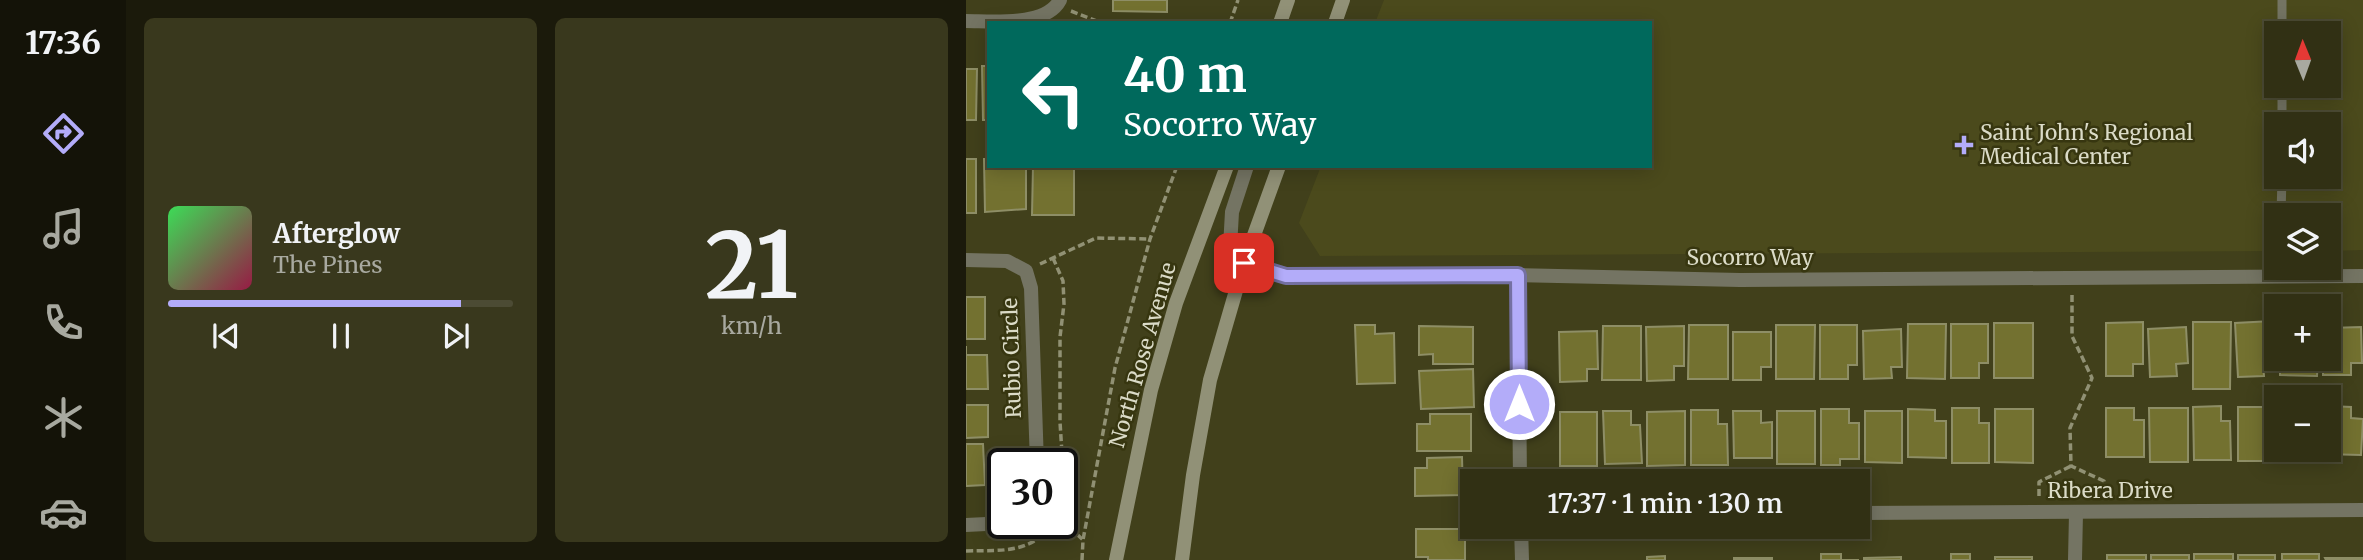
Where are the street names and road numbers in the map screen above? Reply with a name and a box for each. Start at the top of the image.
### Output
street label: Socorro Way [1687,244,1814,271]
street label: North Rose Avenue [1103,259,1182,451]
street label: Rubio Circle [996,297,1027,419]
street label: Ribera Drive [2047,477,2173,504]

